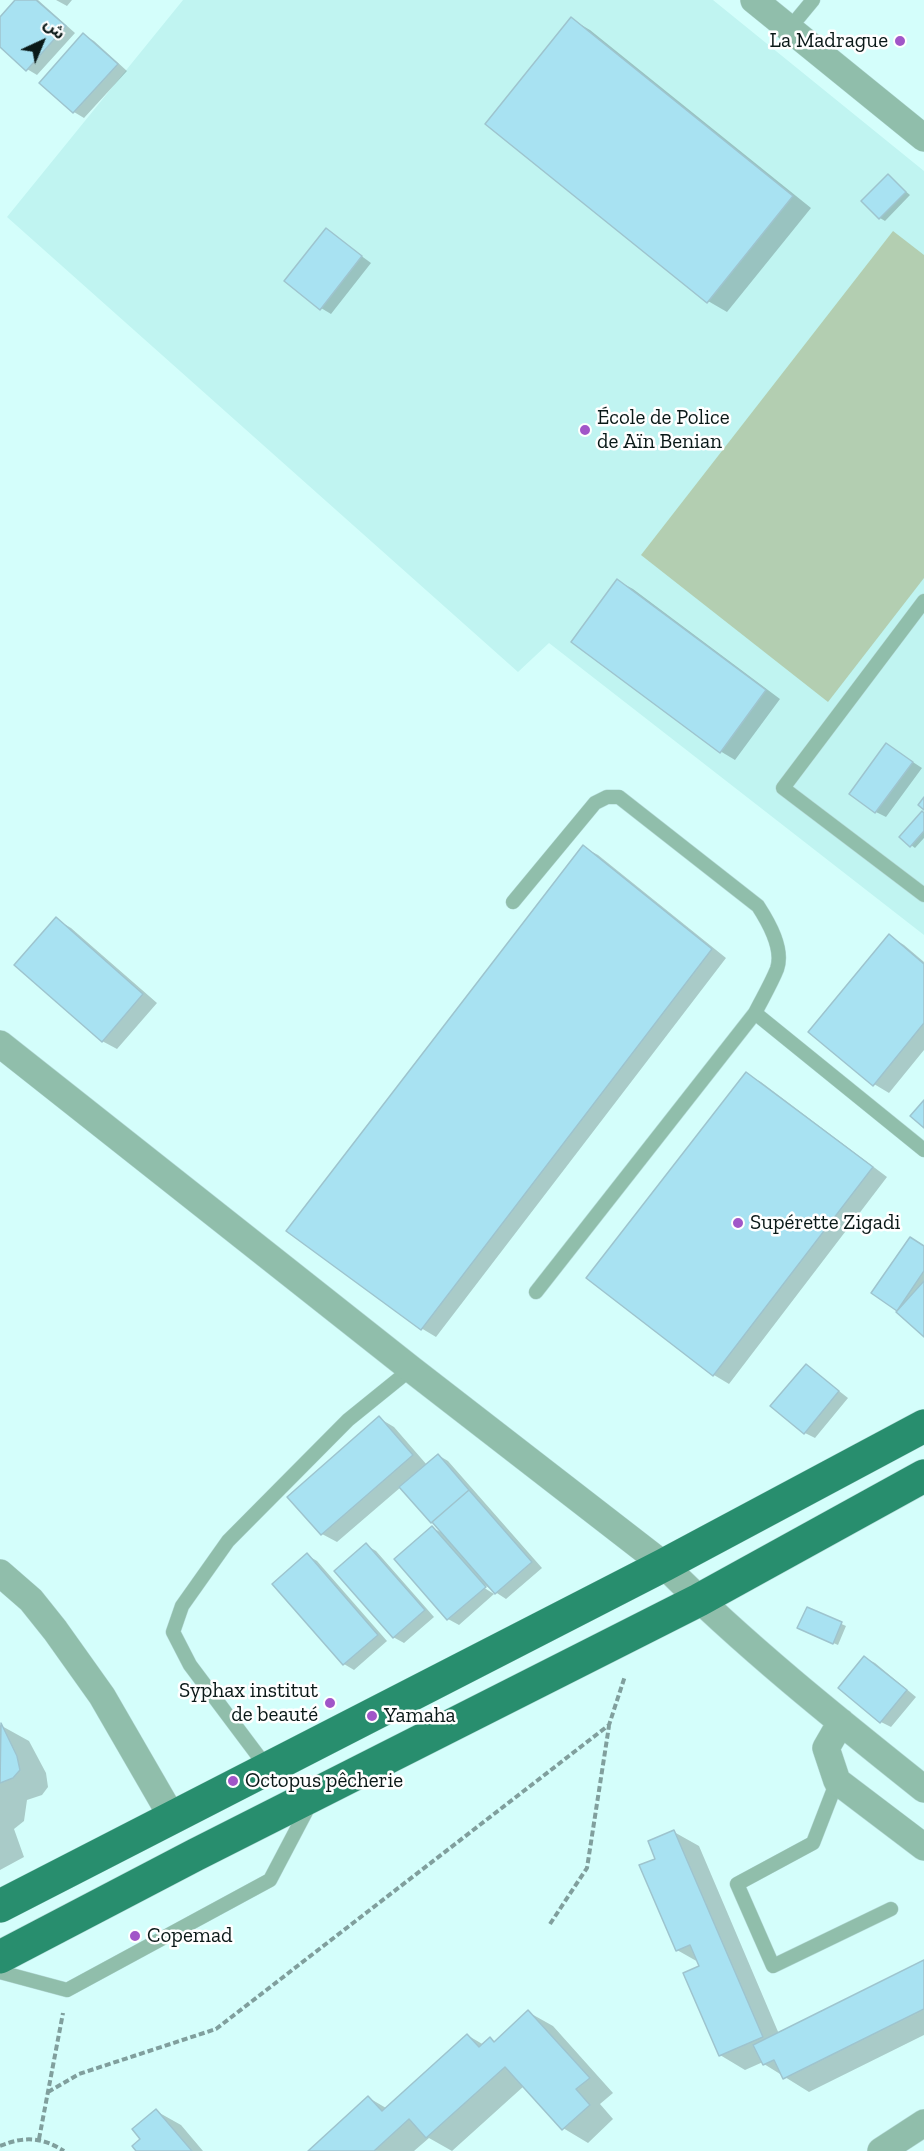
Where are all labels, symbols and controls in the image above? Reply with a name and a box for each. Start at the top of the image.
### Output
north arrow [12,12,72,72]
text: ش [40,14,69,43]
place label: La Madrague [770,28,888,54]
marker: La Madrague [893,34,907,48]
place label: École de Police de Aïn Benian [597,405,730,455]
marker: École de Police de Aïn Benian [578,423,592,437]
place label: Supérette Zigadi [750,1210,900,1236]
marker: Supérette Zigadi [731,1216,745,1230]
place label: Syphax institut de beauté [179,1678,318,1728]
marker: Syphax institut de beauté [323,1696,337,1710]
place label: Yamaha [384,1703,456,1729]
marker: Yamaha [365,1709,379,1723]
place label: Octopus pêcherie [245,1768,403,1794]
marker: Octopus pêcherie [226,1774,240,1788]
place label: Copemad [147,1923,233,1949]
marker: Copemad [128,1929,142,1943]

